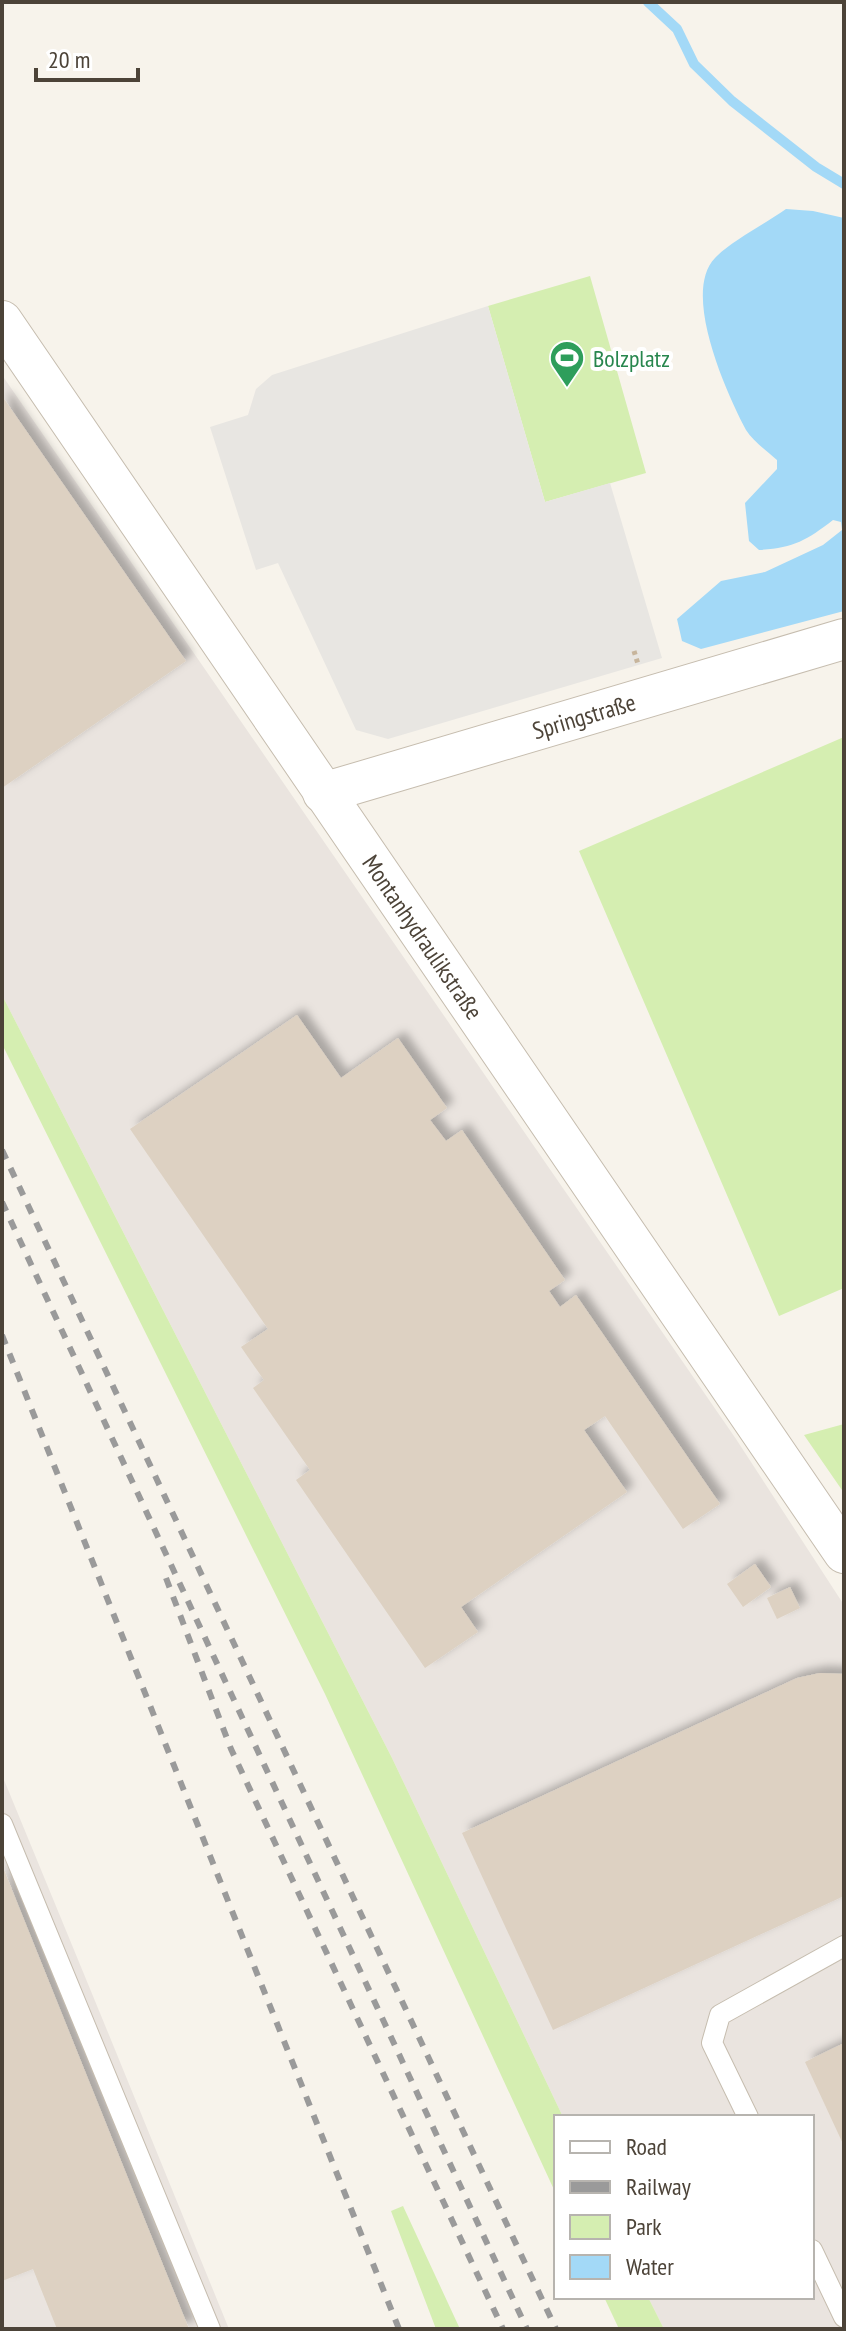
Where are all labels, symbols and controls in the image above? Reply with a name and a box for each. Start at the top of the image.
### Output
scale bar [36,32,138,82]
text: 20 m [48,44,90,75]
sports icon: Bolzplatz [548,339,586,389]
place label: Bolzplatz [593,343,670,374]
street label: Springstraße [529,686,639,746]
street label: Montanhydraulikstraße [356,849,490,1025]
legend [554,2115,814,2299]
text: Road [626,2131,667,2162]
text: Railway [626,2171,691,2202]
text: Park [626,2211,662,2242]
text: Water [626,2251,674,2282]

